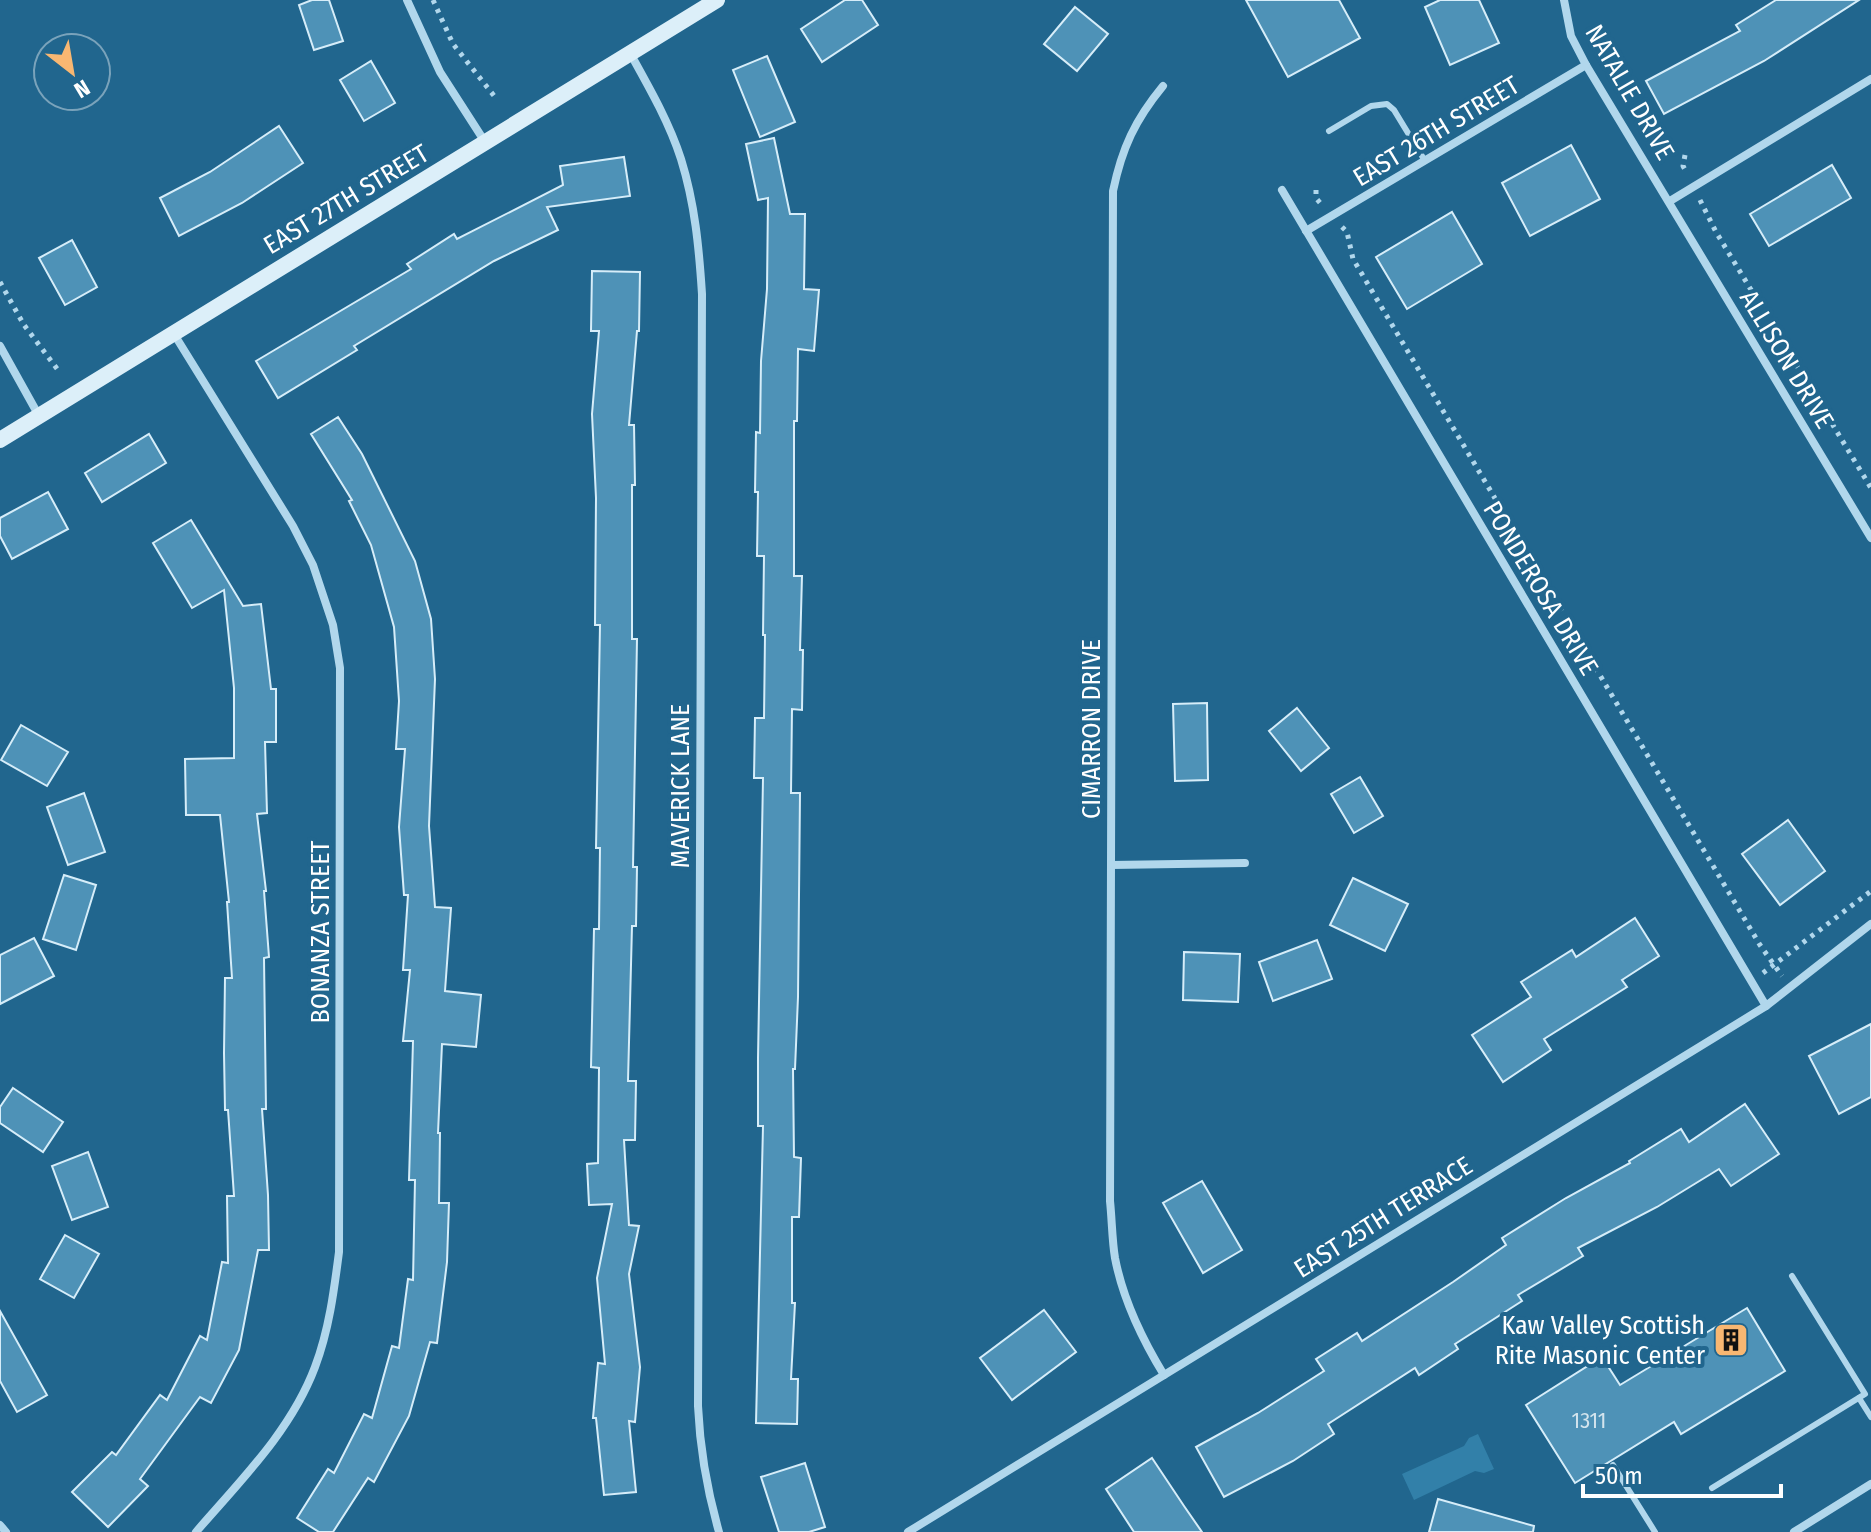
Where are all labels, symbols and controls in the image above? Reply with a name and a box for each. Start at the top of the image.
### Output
street label: NATALIE DRIVE [1578,19,1681,165]
north arrow [32,32,112,112]
street label: EAST 26TH STREET [1348,70,1525,193]
text: N [69,74,95,104]
street label: EAST 27TH STREET [258,138,434,261]
street label: ALLISON DRIVE [1733,284,1840,434]
street label: PONDEROSA DRIVE [1476,496,1605,681]
street label: CIMARRON DRIVE [1076,639,1107,819]
street label: MAVERICK LANE [665,704,696,868]
street label: BONANZA STREET [305,841,336,1023]
street label: EAST 25TH TERRACE [1289,1150,1478,1285]
place label: Kaw Valley Scottish Rite Masonic Center [1495,1310,1705,1371]
building icon: Kaw Valley Scottish Rite Masonic Center [1712,1321,1750,1359]
house number: 1311 [1572,1407,1606,1434]
scale bar [1583,1448,1781,1498]
text: 50 m [1595,1462,1643,1490]

